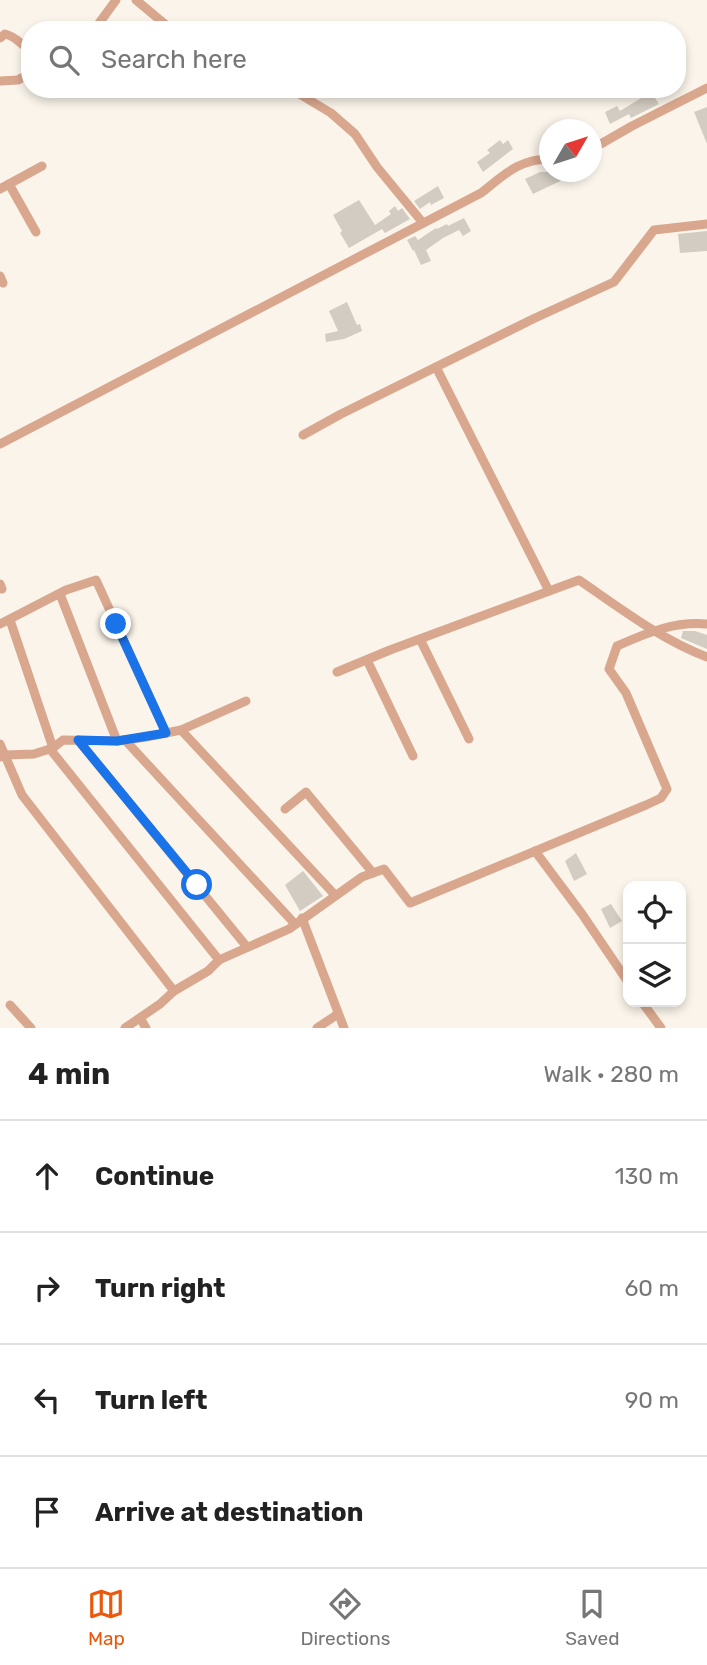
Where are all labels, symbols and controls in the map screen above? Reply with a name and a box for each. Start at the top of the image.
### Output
search box [21,21,686,98]
icon: search [45,41,83,79]
text: Search here [101,44,247,75]
north arrow [539,119,602,182]
route end [100,608,131,639]
route start [181,869,212,900]
map controls [623,881,686,1007]
button: locate [623,881,686,944]
button: layers [623,944,686,1007]
text: 4 min [28,1056,110,1092]
text: Walk · 280 m [543,1060,679,1088]
icon: ahead [28,1157,66,1195]
text: Continue [95,1161,214,1192]
text: 130 m [615,1162,679,1190]
icon: right [28,1269,66,1307]
text: Turn right [95,1273,225,1304]
text: 60 m [624,1274,679,1302]
icon: left [28,1381,66,1419]
text: Turn left [95,1385,207,1416]
text: 90 m [625,1386,679,1414]
icon: arrive [28,1493,66,1531]
text: Arrive at destination [95,1497,363,1528]
tab: Map [87,1585,125,1650]
tab: Directions [300,1585,390,1650]
tab: Saved [565,1585,620,1650]

